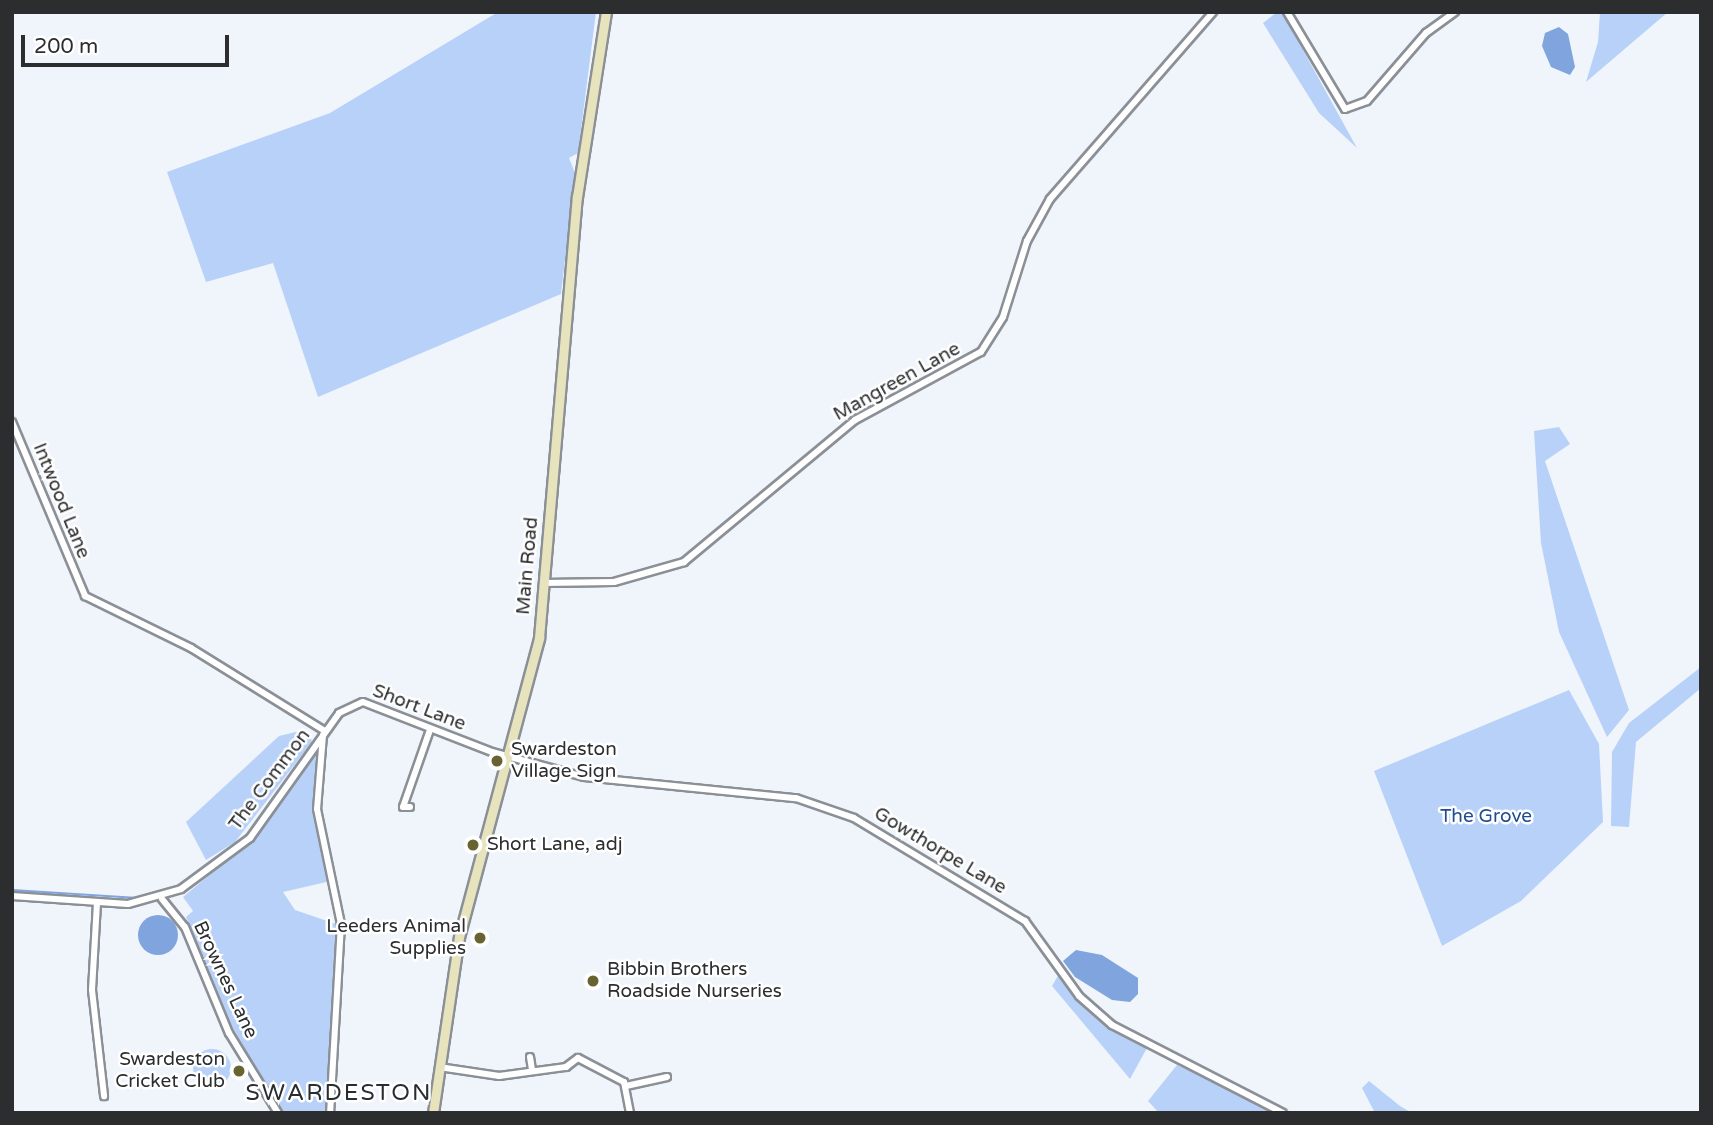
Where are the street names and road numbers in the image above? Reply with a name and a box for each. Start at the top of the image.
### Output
street label: Mangreen Lane [830,338,964,426]
street label: Intwood Lane [27,440,95,562]
street label: Main Road [512,516,544,616]
street label: Short Lane [369,680,469,736]
street label: The Common [224,725,316,835]
street label: Gowthorpe Lane [870,802,1010,900]
street label: Brownes Lane [188,918,262,1042]

